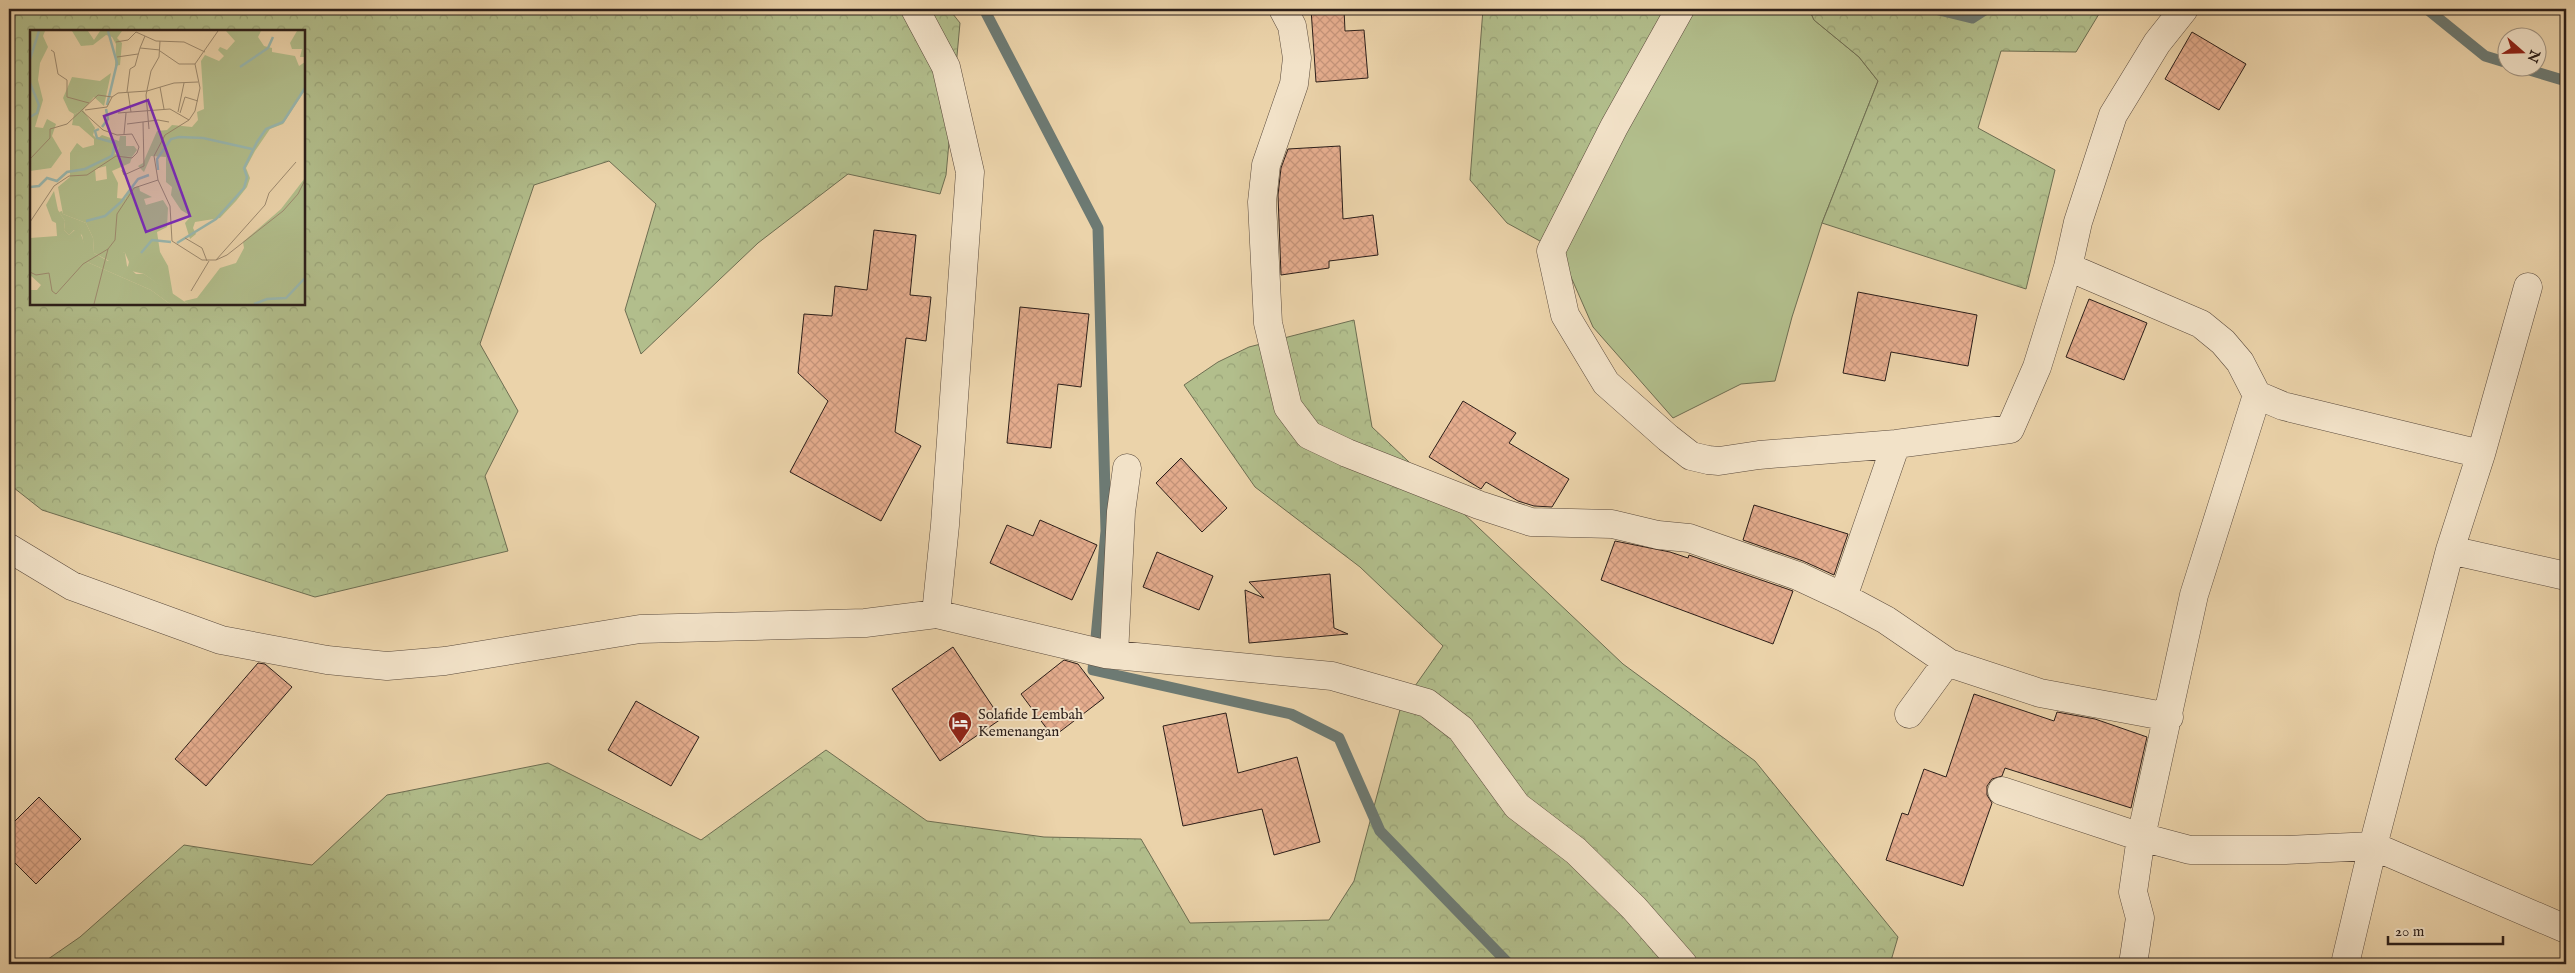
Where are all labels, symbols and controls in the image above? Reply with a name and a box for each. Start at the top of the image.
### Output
north arrow [2498,28,2548,78]
inset map [30,30,305,305]
text: N [2523,46,2544,65]
place label: Solafide Lembah Kemenangan [978,705,1083,741]
hotel icon: Solafide Lembah Kemenangan [947,710,973,744]
scale bar [2388,913,2502,945]
text: 20 m [2395,922,2425,941]

